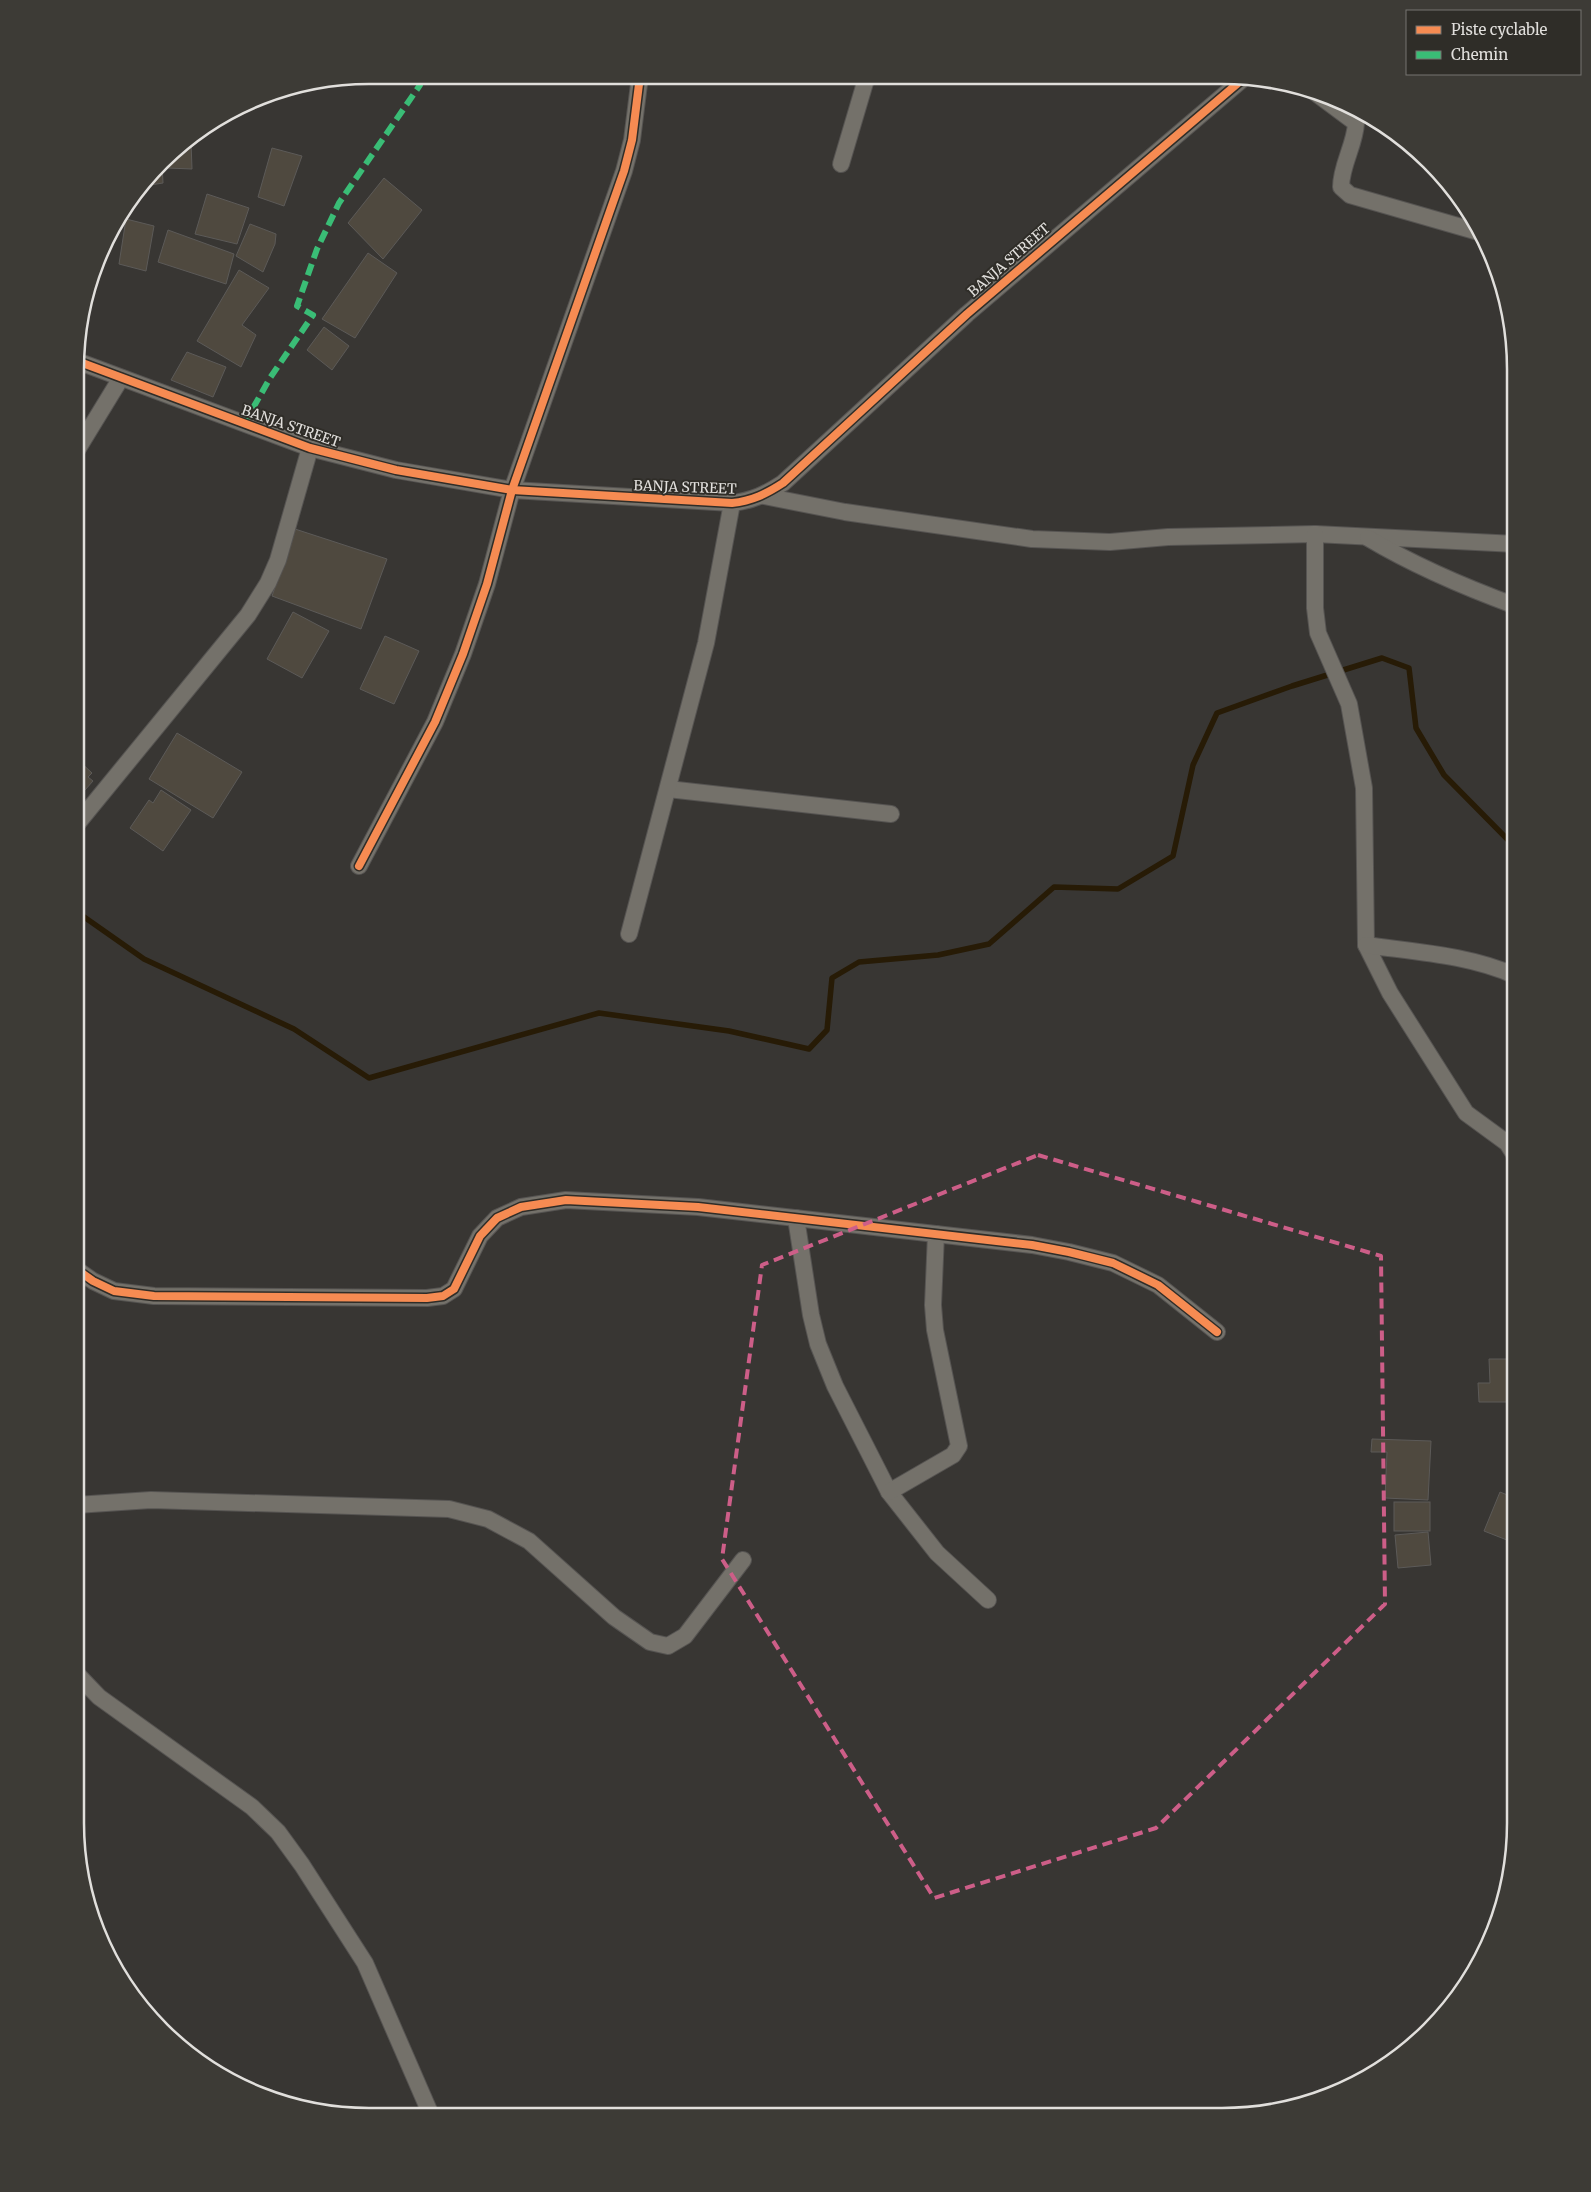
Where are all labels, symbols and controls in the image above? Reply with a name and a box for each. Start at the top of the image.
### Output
legend [1406,10,1581,75]
text: Piste cyclable [1451,20,1548,39]
text: Chemin [1451,45,1508,64]
street label: BANJA STREET [964,219,1054,301]
street label: BANJA STREET [239,401,343,451]
street label: BANJA STREET [633,476,737,498]

